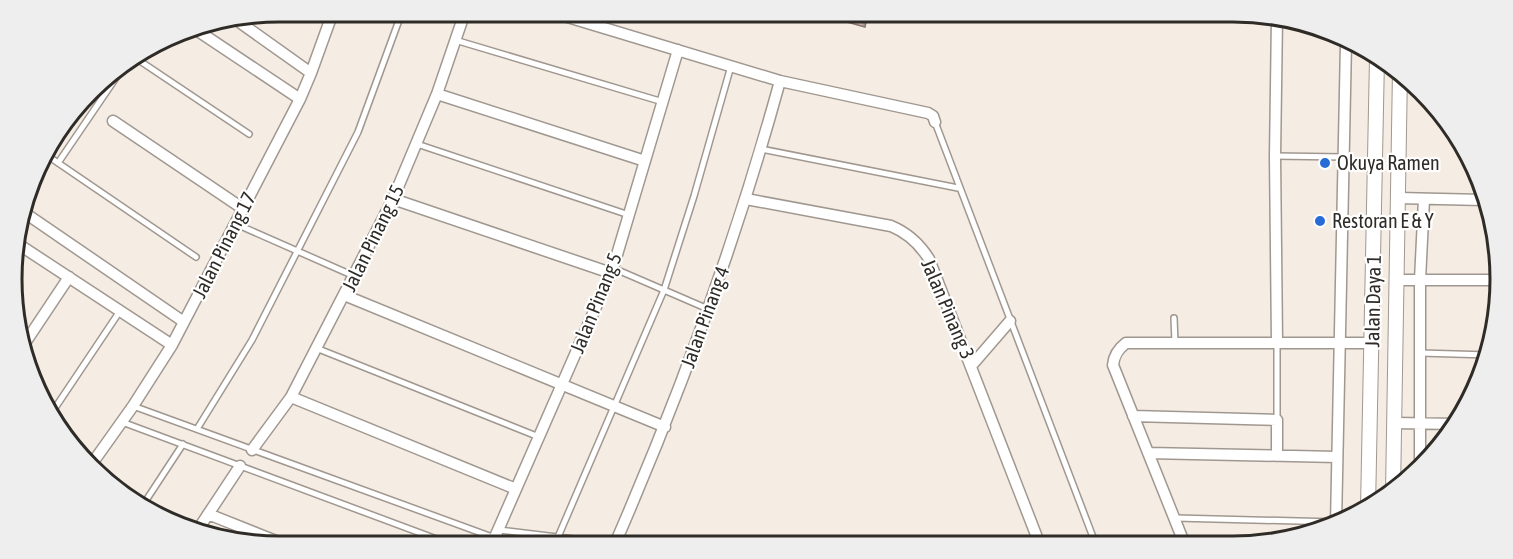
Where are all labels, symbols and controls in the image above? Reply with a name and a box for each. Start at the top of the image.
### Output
place label: Okuya Ramen [1337,151,1440,174]
marker: Okuya Ramen [1318,156,1332,170]
street label: Jalan Pinang 15 [337,181,408,295]
street label: Jalan Pinang 17 [187,188,260,301]
place label: Restoran E & Y [1332,209,1434,232]
marker: Restoran E & Y [1313,214,1327,228]
street label: Jalan Pinang 5 [565,249,626,356]
street label: Jalan Daya 1 [1360,254,1385,348]
street label: Jalan Pinang 3 [917,255,980,362]
street label: Jalan Pinang 4 [676,263,733,371]

